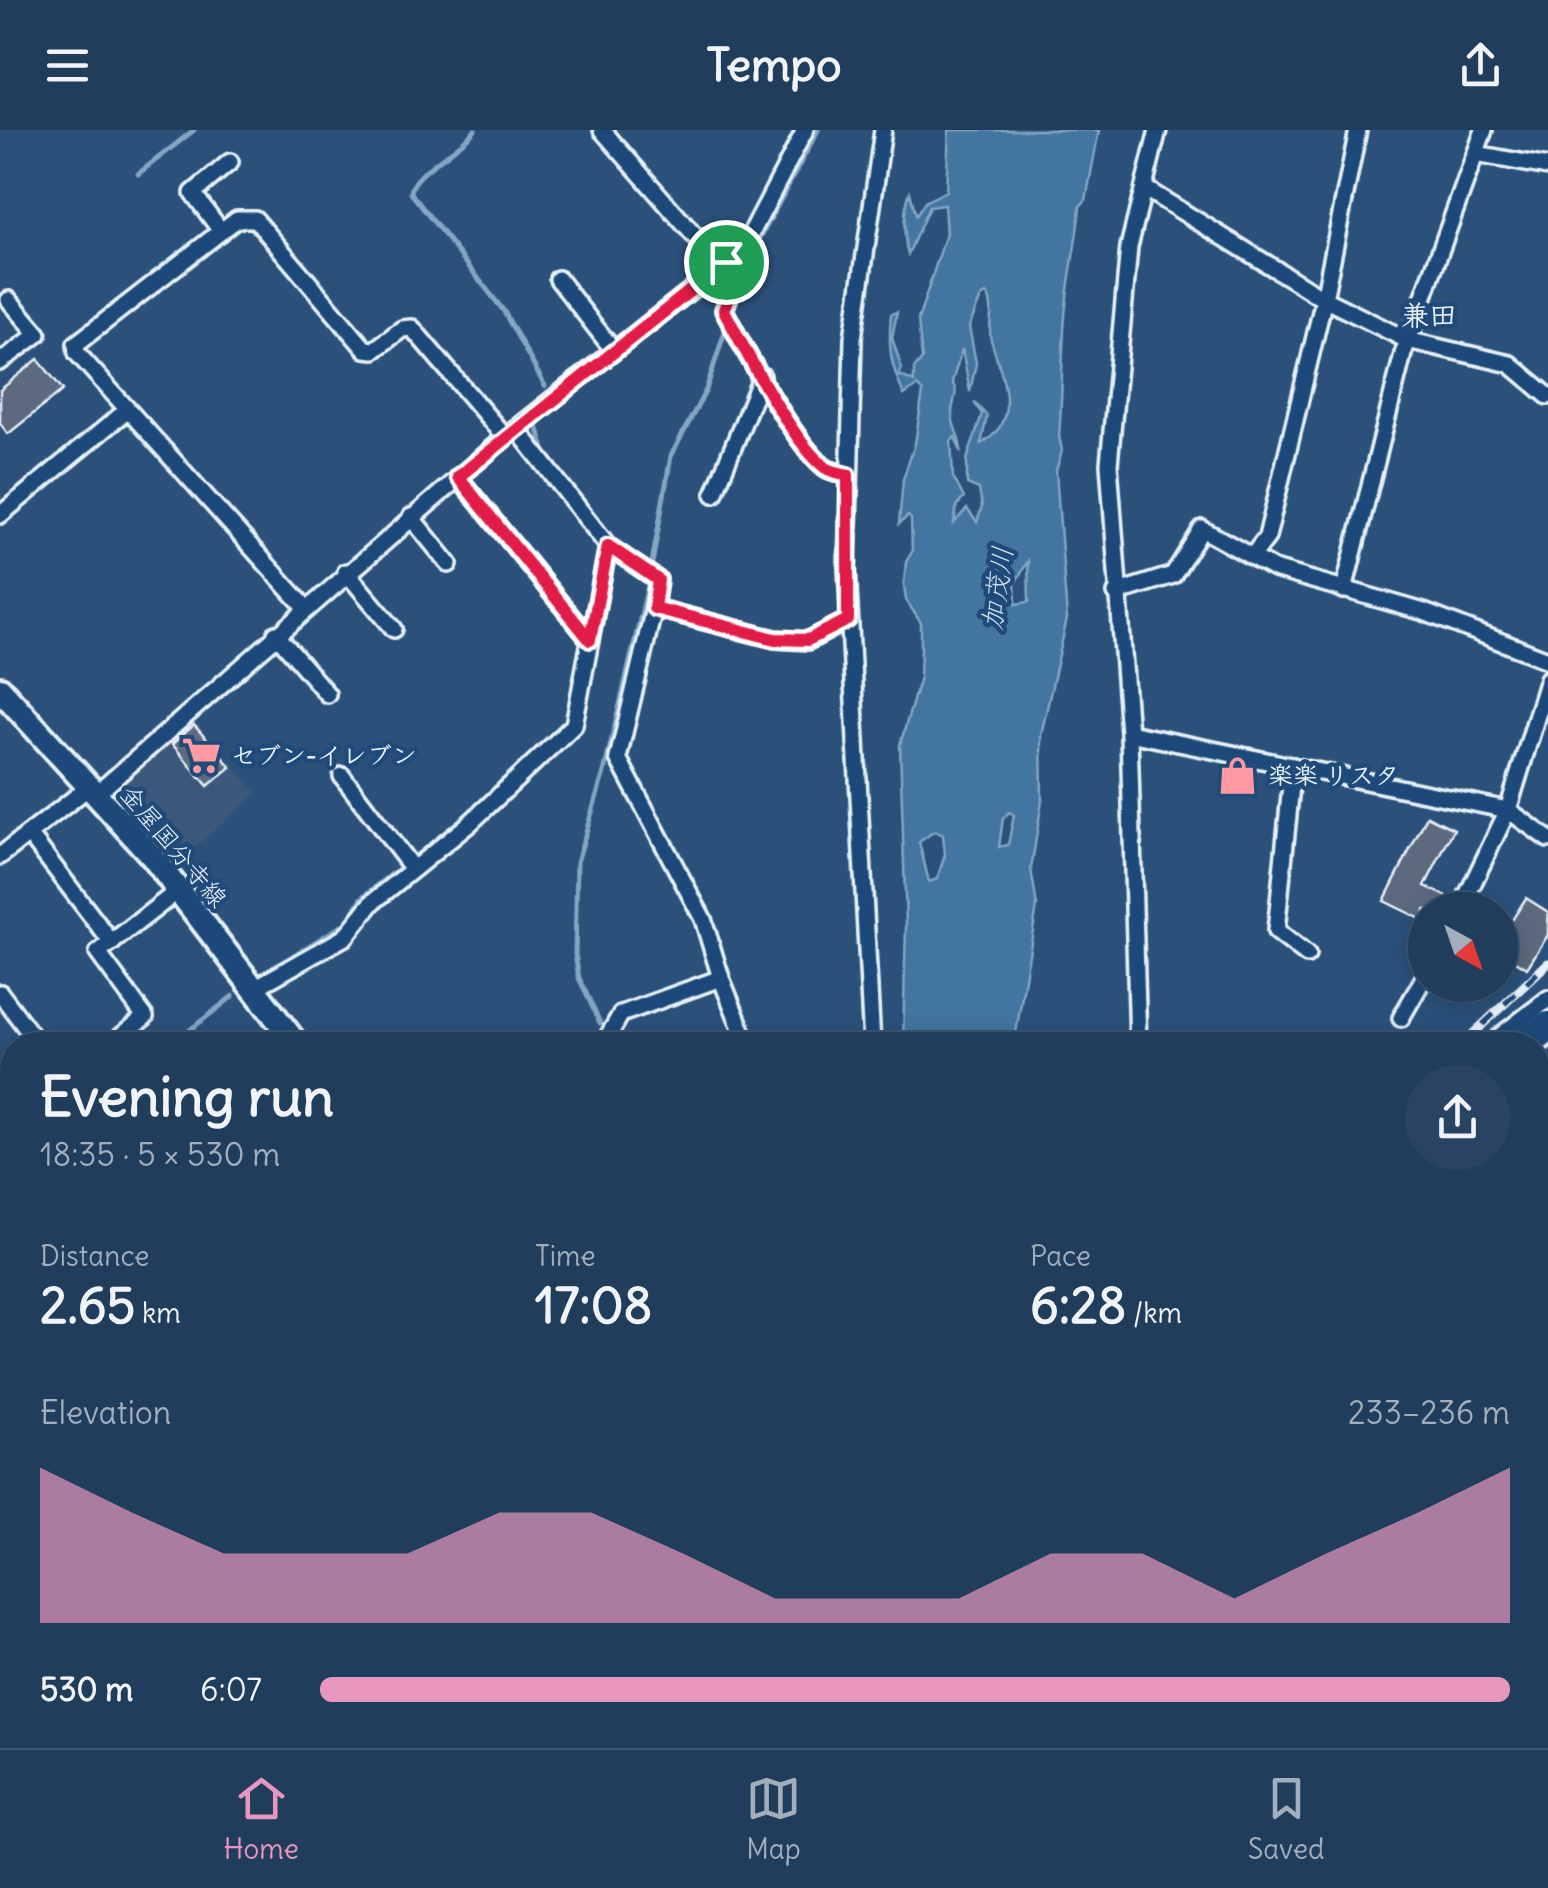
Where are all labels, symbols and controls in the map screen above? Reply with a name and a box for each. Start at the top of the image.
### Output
text: Tempo [706,37,842,93]
icon: menu [40,38,95,93]
icon: share [1453,38,1508,93]
pin [684,220,769,305]
icon: arrive [699,235,754,290]
district label: 兼田 [1401,297,1457,333]
water label: 加茂川 [973,544,1021,632]
supermarket icon: セブン-イレブン [180,734,222,776]
place label: セブン-イレブン [231,739,417,771]
shop icon: 楽楽 リスタ [1217,754,1259,796]
place label: 楽楽 リスタ [1268,759,1399,791]
street label: 金屋国分寺線 [114,778,234,914]
north arrow [1408,892,1518,1002]
map controls [1408,892,1518,1002]
text: Evening run [40,1062,334,1131]
button: share [1405,1065,1510,1170]
text: 18:35 · 5 × 530 m [40,1134,280,1175]
text: Distance [40,1238,149,1274]
text: Time [535,1238,596,1274]
text: Pace [1030,1238,1091,1274]
text: 2.65 [40,1274,135,1337]
text: 17:08 [535,1274,652,1337]
text: 6:28 [1030,1274,1126,1337]
text: km [135,1295,181,1331]
text: /km [1126,1295,1182,1331]
text: Elevation [40,1392,171,1433]
text: 233–236 m [1348,1392,1510,1433]
text: 530 m [40,1669,133,1710]
text: 6:07 [200,1669,262,1710]
tab: Home [223,1771,299,1867]
tab: Map [746,1771,801,1867]
tab: Saved [1248,1771,1325,1867]

